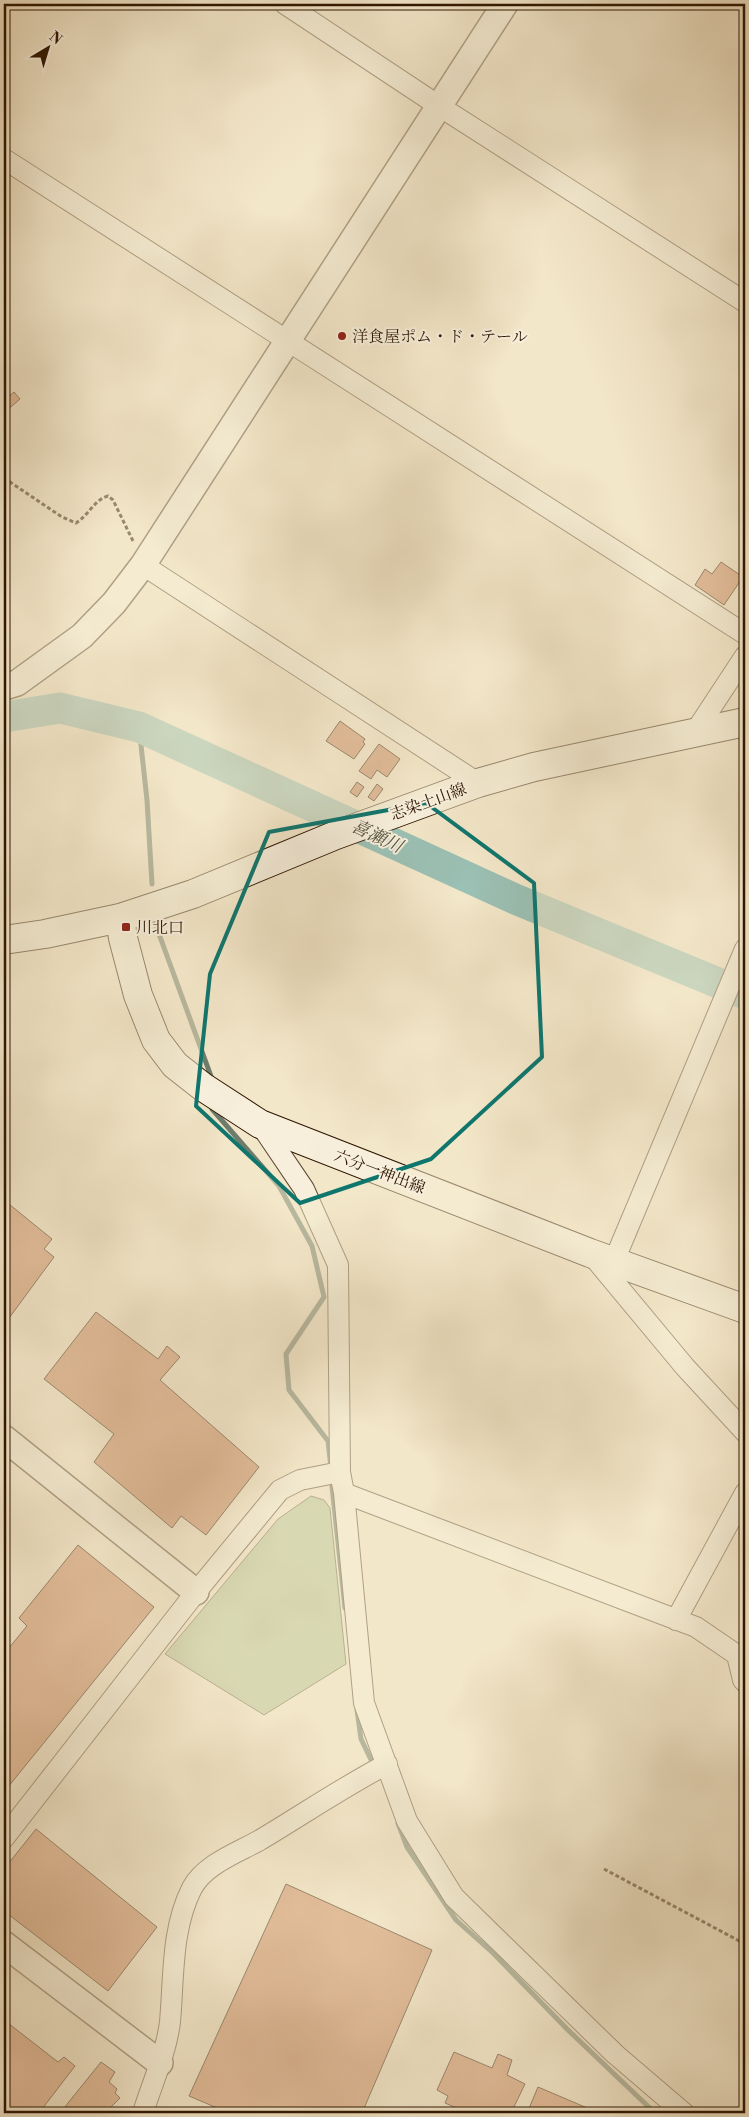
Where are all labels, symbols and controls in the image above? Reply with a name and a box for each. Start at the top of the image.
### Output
north arrow [22,22,72,72]
text: N [45,28,65,49]
place label: 洋食屋ポム・ド・テール [352,327,528,347]
marker: 洋食屋ポム・ド・テール [336,330,348,342]
street label: 志染土山線 [387,779,469,825]
water label: 喜瀬川 [347,815,408,859]
place label: 川北口 [136,918,184,938]
marker: 川北口 [120,921,132,933]
street label: 六分一神出線 [331,1145,428,1198]

